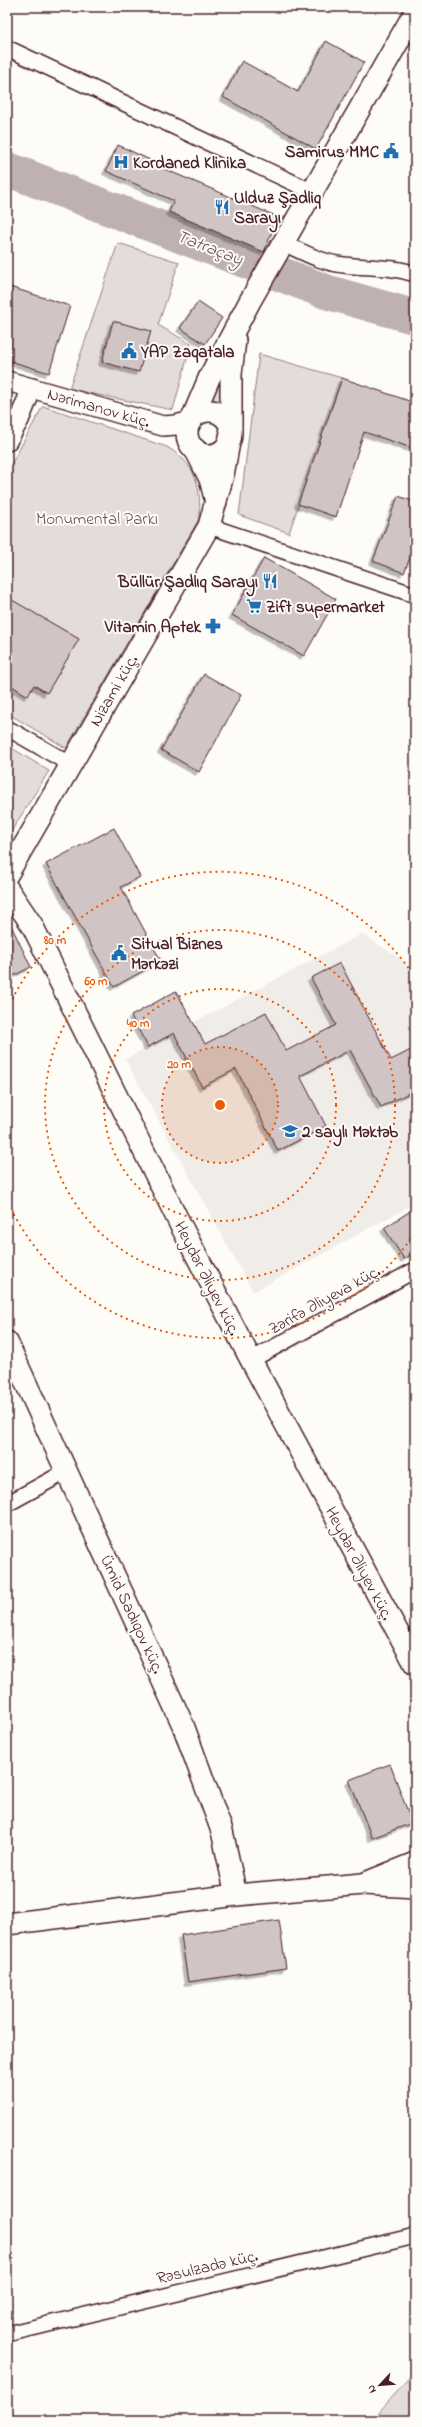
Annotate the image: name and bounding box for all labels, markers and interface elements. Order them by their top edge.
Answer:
place label: Samirus MMC [285,140,380,165]
public building icon: Samirus MMC [382,142,400,160]
place label: Kordaned Klinika [133,151,246,176]
hospital icon: Kordaned Klinika [112,153,130,171]
place label: Ulduz Şadliq Sarayı [234,186,322,233]
restaurant icon: Ulduz Şadliq Sarayı [213,198,231,216]
water label: Tatraçay [172,224,247,274]
place label: YAP Zaqatala [140,340,234,365]
public building icon: YAP Zaqatala [120,342,138,360]
street label: Nərimanov küç. [44,382,153,435]
park label: Monumental Parkı [36,507,158,532]
place label: Büllür Şadlıq Sarayı [117,570,258,597]
restaurant icon: Büllür Şadlıq Sarayı [261,572,279,590]
place label: Zift supermarket [266,595,385,620]
supermarket icon: Zift supermarket [245,597,263,615]
place label: Vitamin Aptek [104,615,202,640]
pharmacy icon: Vitamin Aptek [204,617,222,635]
street label: Nizami küç. [84,650,145,731]
text: 80 m [43,932,67,950]
place label: Situal Biznes Mərkəzi [131,932,223,977]
public building icon: Situal Biznes Mərkəzi [110,944,128,962]
text: 60 m [84,973,108,991]
text: 40 m [126,1015,150,1033]
text: 20 m [166,1056,191,1074]
centre of rings [213,1098,227,1112]
place label: 2 saylı Məktəb [301,1120,398,1147]
school or university icon: 2 saylı Məktəb [281,1122,299,1140]
street label: Heydər Əliyev küç. [166,1217,247,1341]
street label: Zərifə Əliyeva küç. [264,1259,386,1342]
street label: Heydər Əliyev küç. [317,1502,399,1626]
street label: Ümid Sadıqov küç. [93,1551,170,1679]
street label: Rəsulzadə küç. [154,2244,261,2291]
north arrow [360,2365,400,2405]
text: N [363,2382,381,2396]

